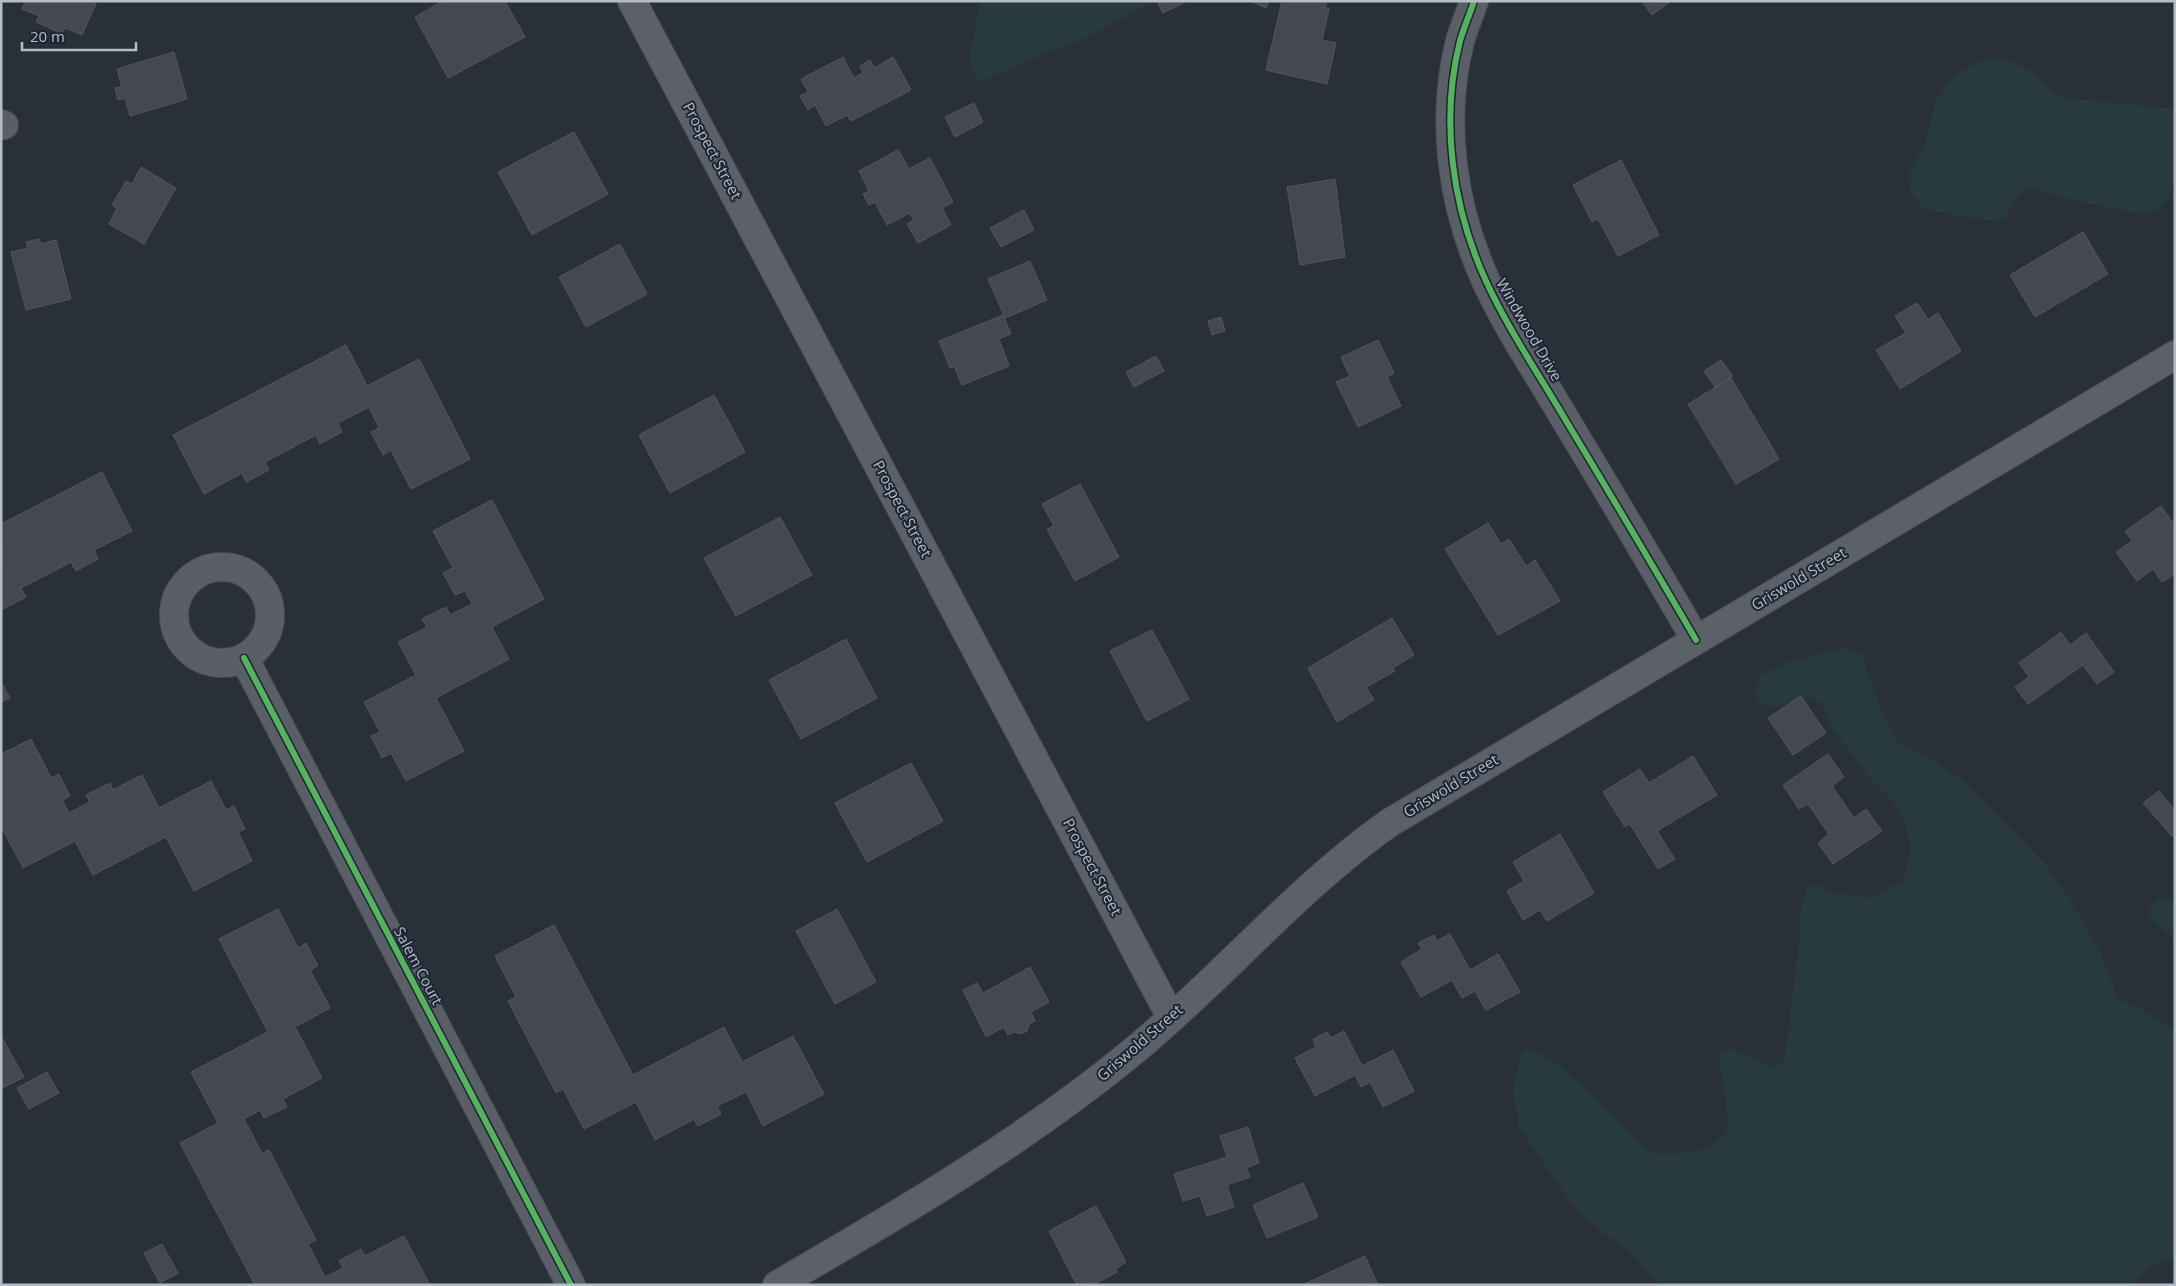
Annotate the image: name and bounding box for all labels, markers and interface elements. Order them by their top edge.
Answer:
scale bar [22,20,136,52]
text: 20 m [30,26,65,46]
street label: Prospect Street [679,98,747,203]
street label: Windwood Drive [1492,274,1567,385]
street label: Prospect Street [869,456,937,561]
street label: Griswold Street [1747,542,1850,614]
street label: Griswold Street [1399,749,1502,821]
street label: Prospect Street [1059,814,1127,919]
street label: Salem Court [390,923,448,1008]
street label: Griswold Street [1092,999,1186,1085]

